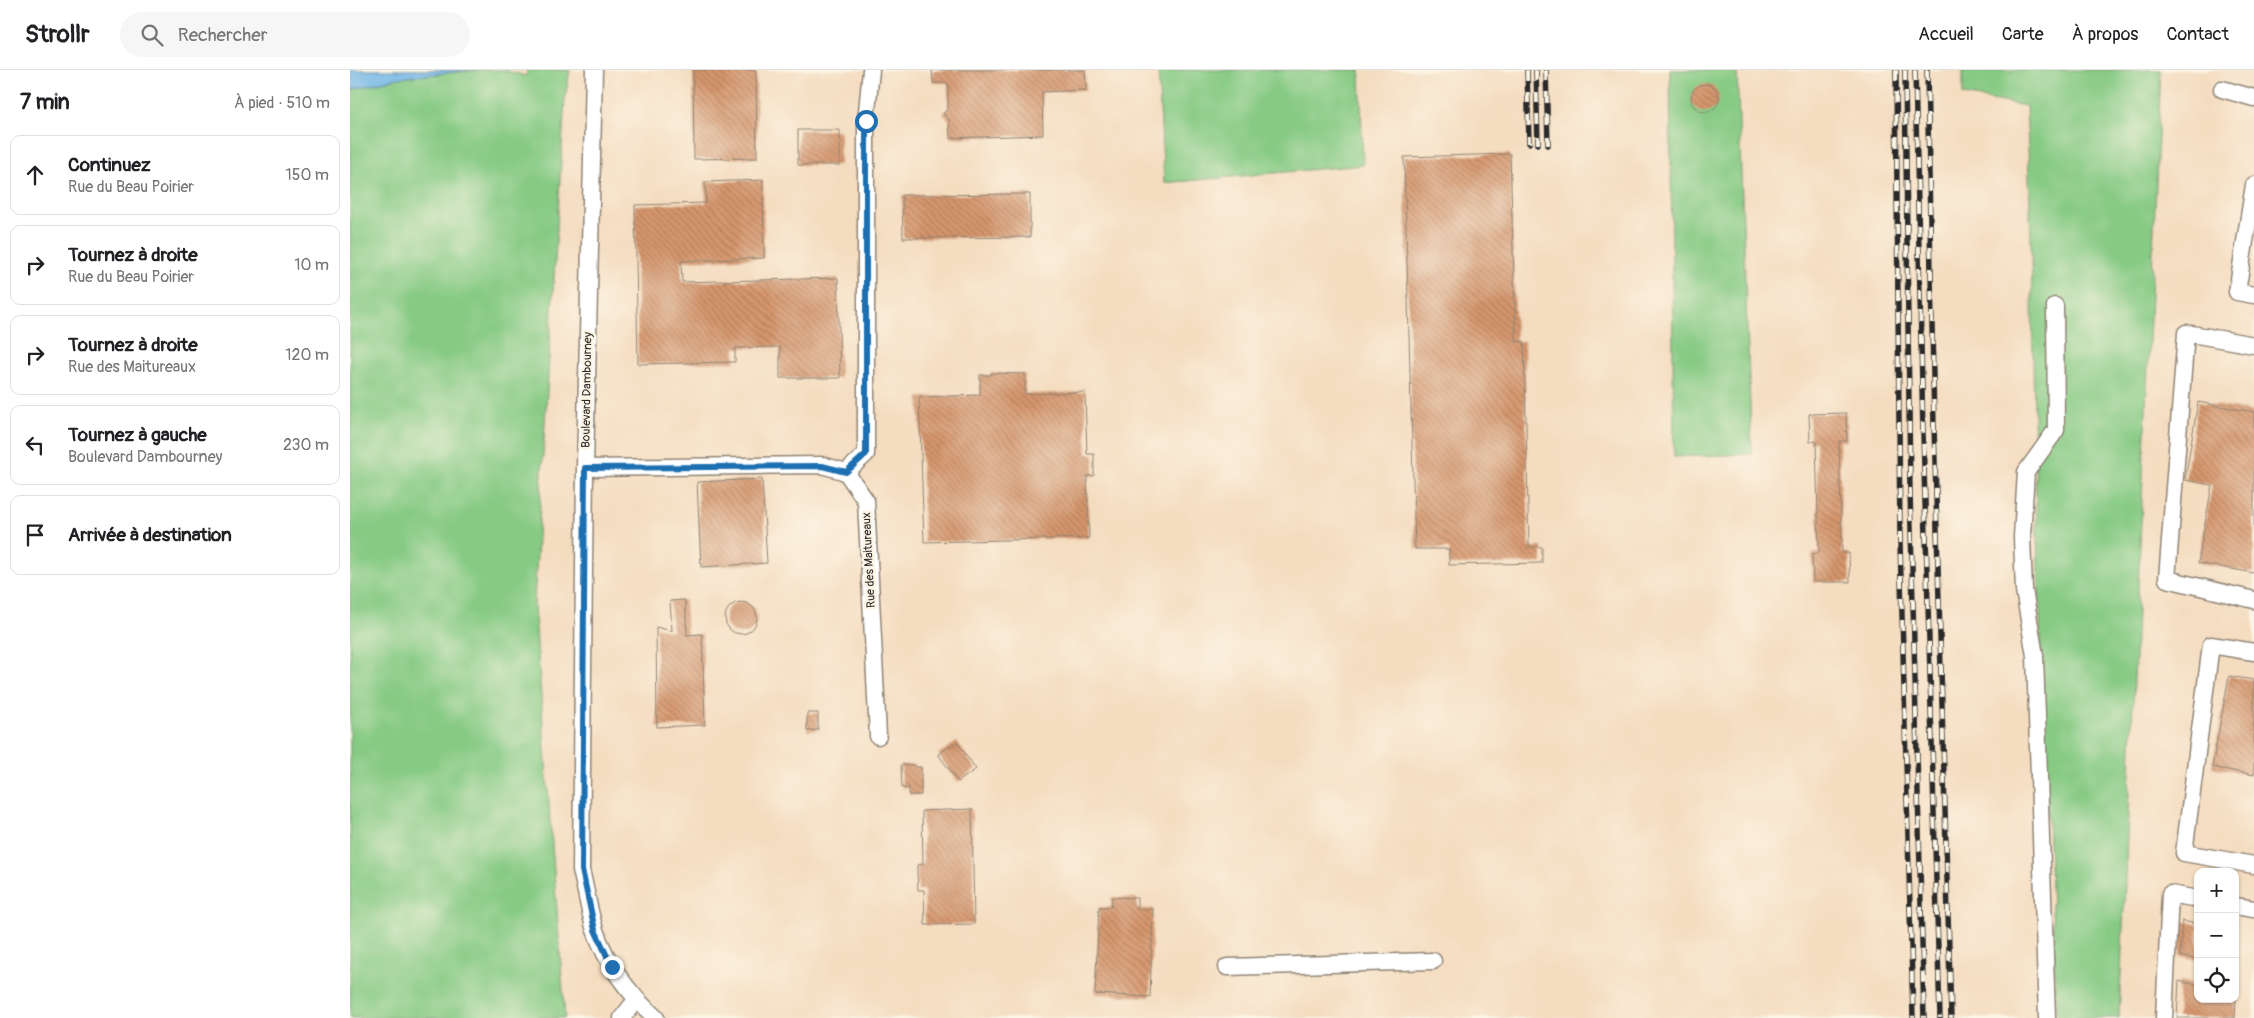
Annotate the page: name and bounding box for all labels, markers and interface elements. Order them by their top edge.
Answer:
search box [120,12,470,57]
text: Strollr [25,20,90,49]
icon: search [138,21,166,49]
text: Rechercher [178,23,267,47]
text: Accueil [1918,23,1974,46]
text: Carte [2002,23,2044,46]
text: À propos [2072,23,2138,46]
text: Contact [2166,23,2229,46]
text: 7 min [20,89,70,116]
text: À pied · 510 m [234,93,330,113]
route start [855,110,878,133]
text: Continuez [68,153,151,177]
icon: ahead [21,161,49,189]
text: 150 m [285,165,329,185]
text: Rue du Beau Poirier [68,177,194,197]
text: Tournez à droite [68,243,198,267]
icon: right [21,251,49,279]
text: 10 m [294,255,329,275]
text: Rue du Beau Poirier [68,267,194,287]
street label: Boulevard Dambourney [578,332,596,448]
text: Tournez à droite [68,333,198,357]
icon: right [21,341,49,369]
text: 120 m [285,345,329,365]
text: Rue des Maitureaux [68,357,196,377]
text: Tournez à gauche [68,423,207,447]
icon: left [21,431,49,459]
text: 230 m [283,435,329,455]
text: Boulevard Dambourney [68,447,222,467]
street label: Rue des Maitureaux [859,512,879,608]
icon: arrive [21,521,49,549]
text: Arrivée à destination [68,523,232,547]
map controls [2194,868,2239,1003]
button: + [2194,868,2239,913]
button: − [2194,913,2239,958]
route end [601,956,624,979]
button: locate [2194,958,2239,1003]

